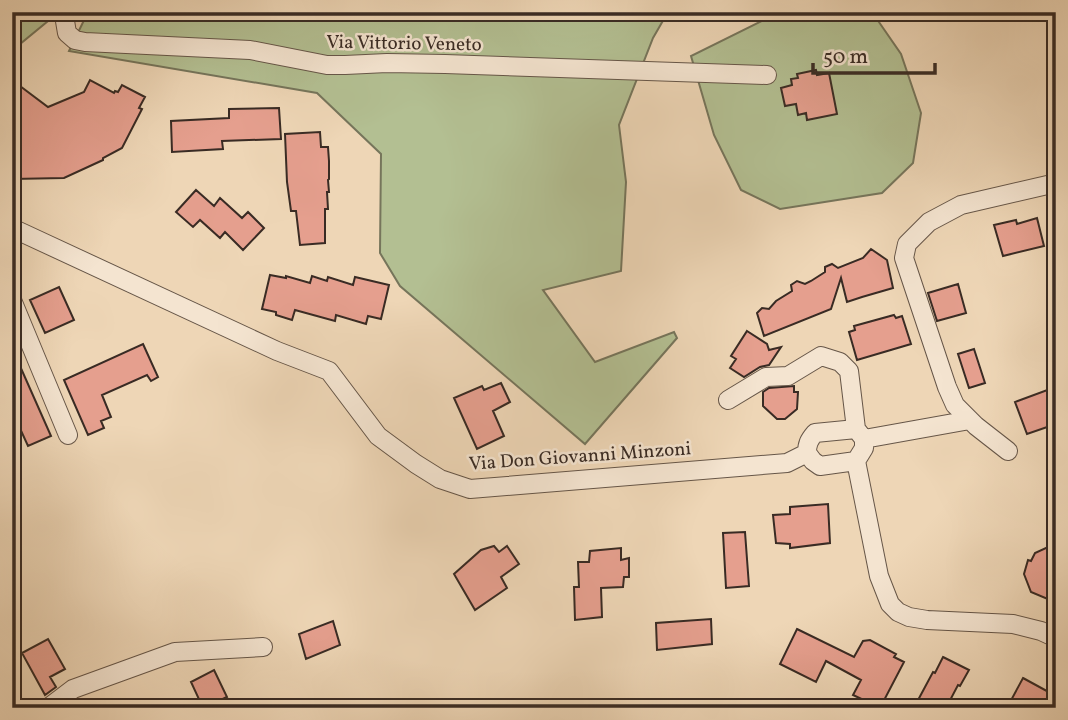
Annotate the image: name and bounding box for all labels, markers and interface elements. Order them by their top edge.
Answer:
street label: Via Vittorio Veneto [326,30,482,58]
scale bar [813,32,935,76]
text: 50 m [823,43,868,72]
street label: Via Don Giovanni Minzoni [468,436,692,478]

